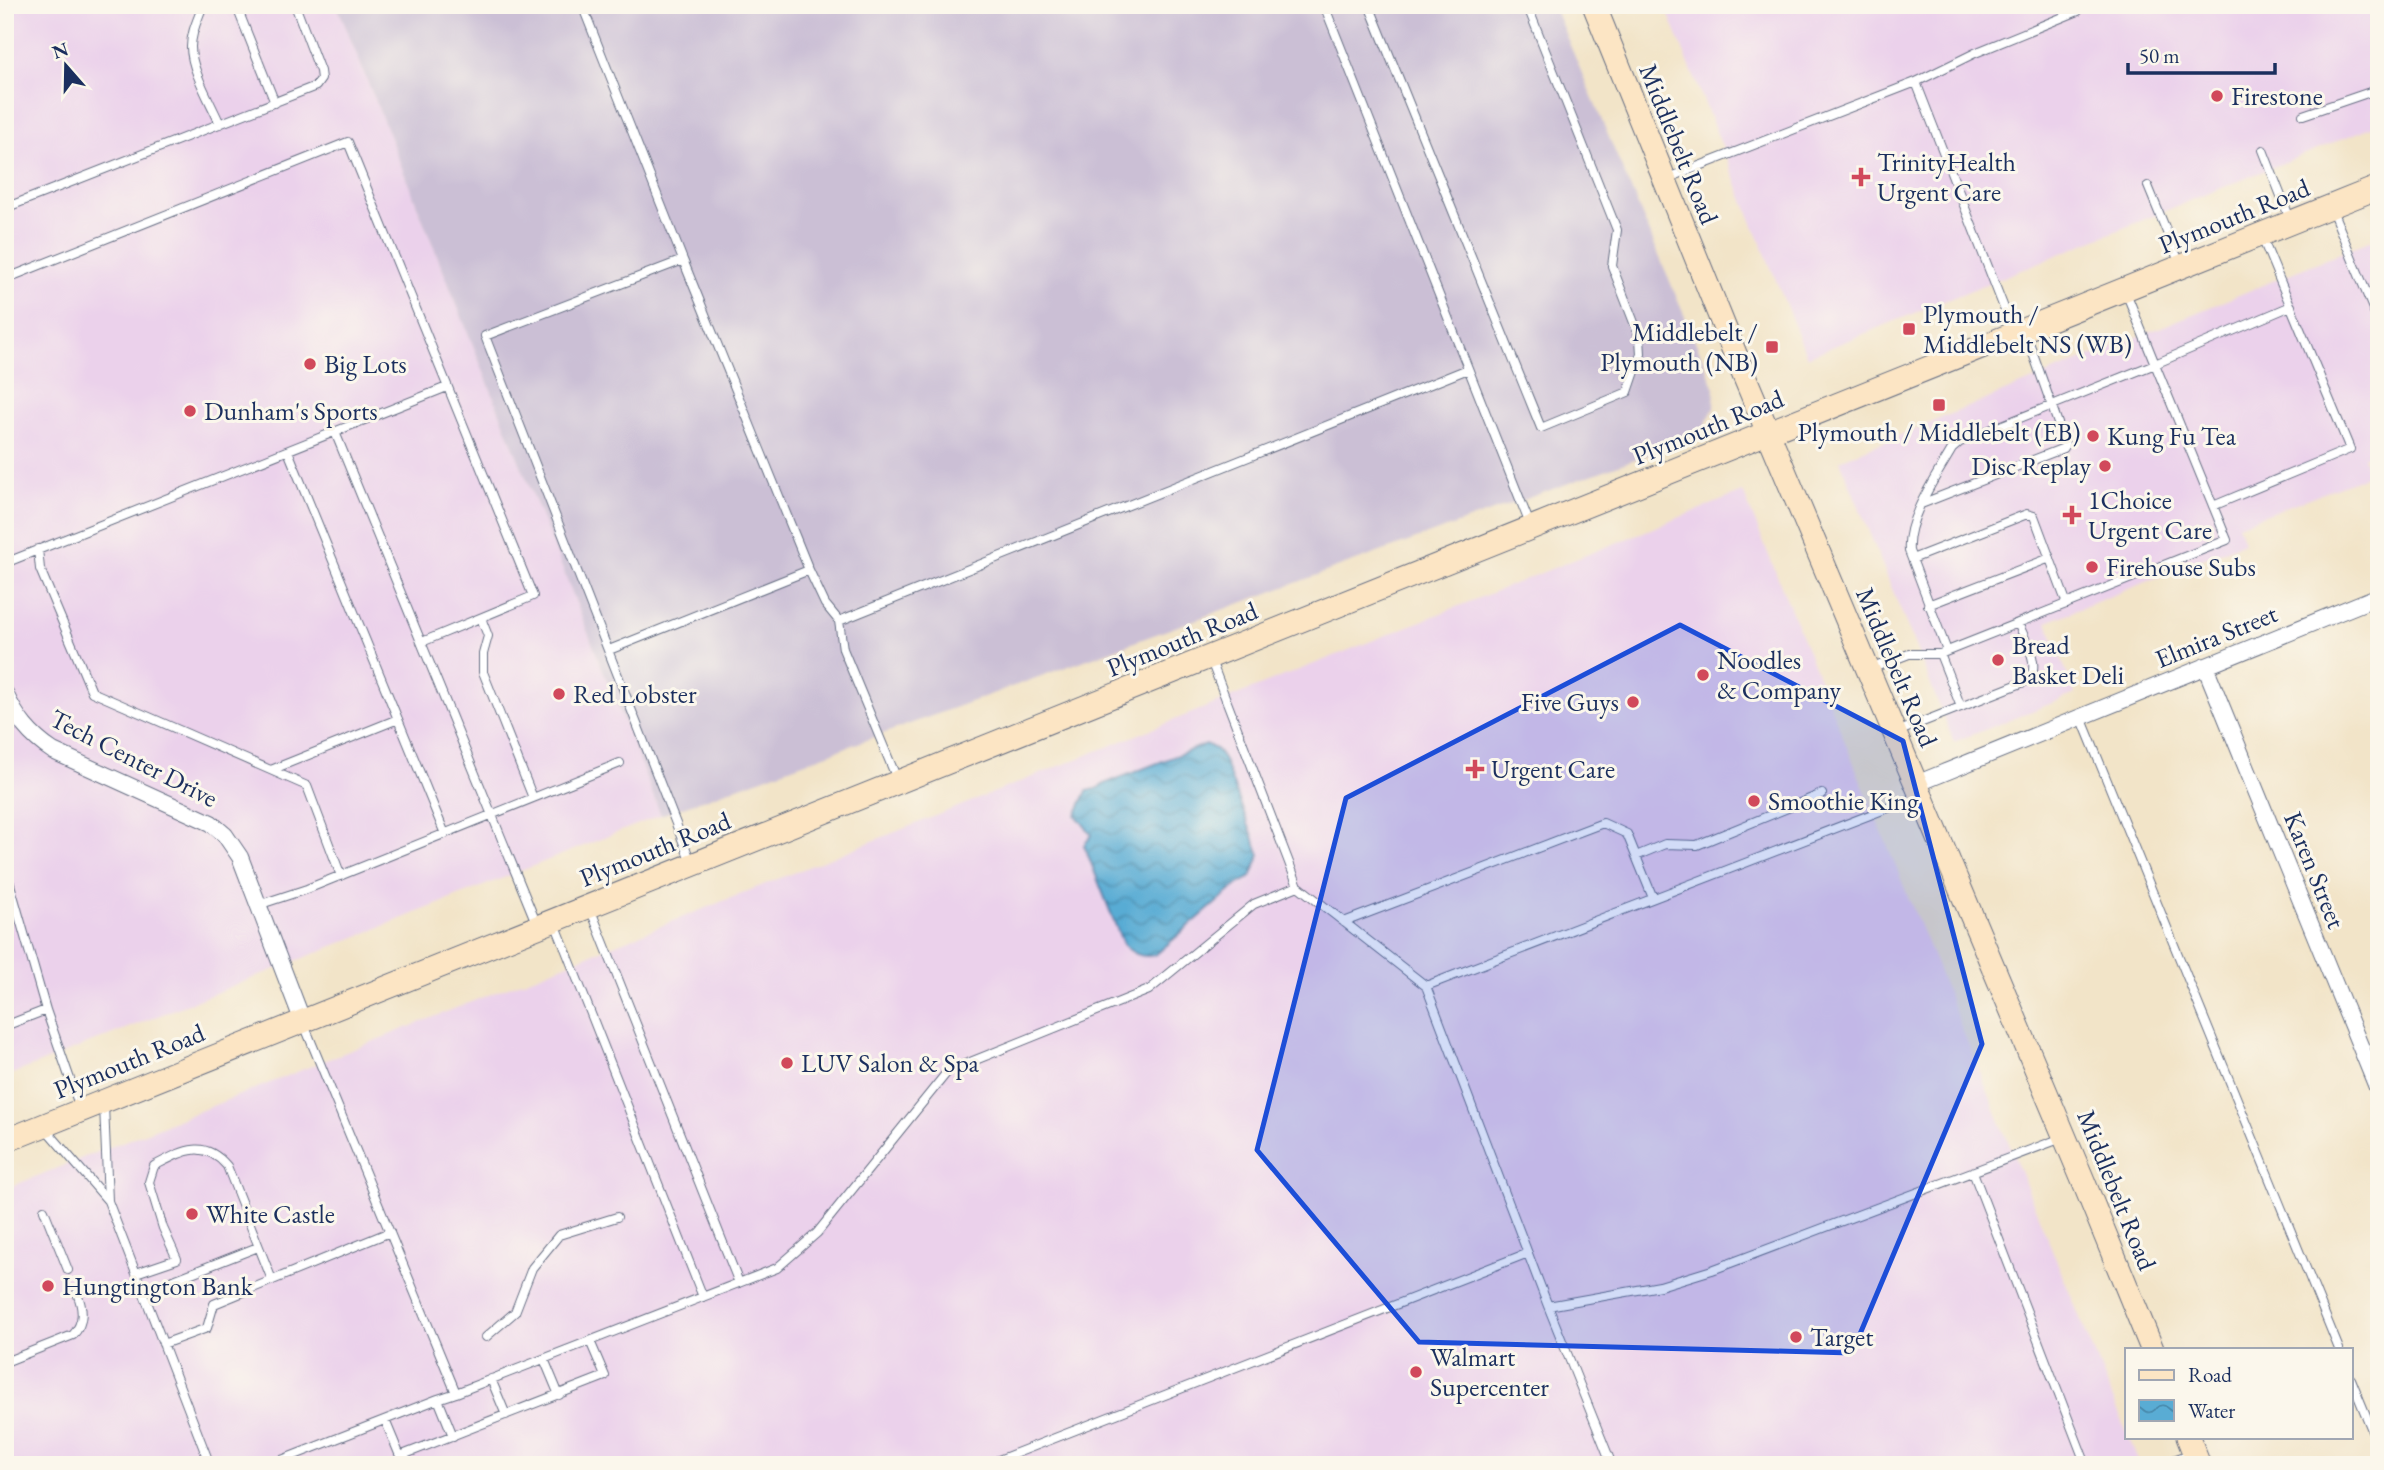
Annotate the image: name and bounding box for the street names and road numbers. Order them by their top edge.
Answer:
street label: Middlebelt Road [1631,59,1727,230]
street label: Plymouth Road [2153,170,2315,262]
street label: Plymouth Road [1627,381,1789,473]
street label: Middlebelt Road [1848,582,1946,753]
street label: Plymouth Road [1101,593,1263,685]
street label: Elmira Street [2150,596,2282,676]
street label: Tech Center Drive [44,701,224,815]
street label: Plymouth Road [574,803,736,895]
street label: Karen Street [2276,807,2354,933]
street label: Plymouth Road [48,1015,210,1107]
street label: Middlebelt Road [2069,1105,2165,1276]

